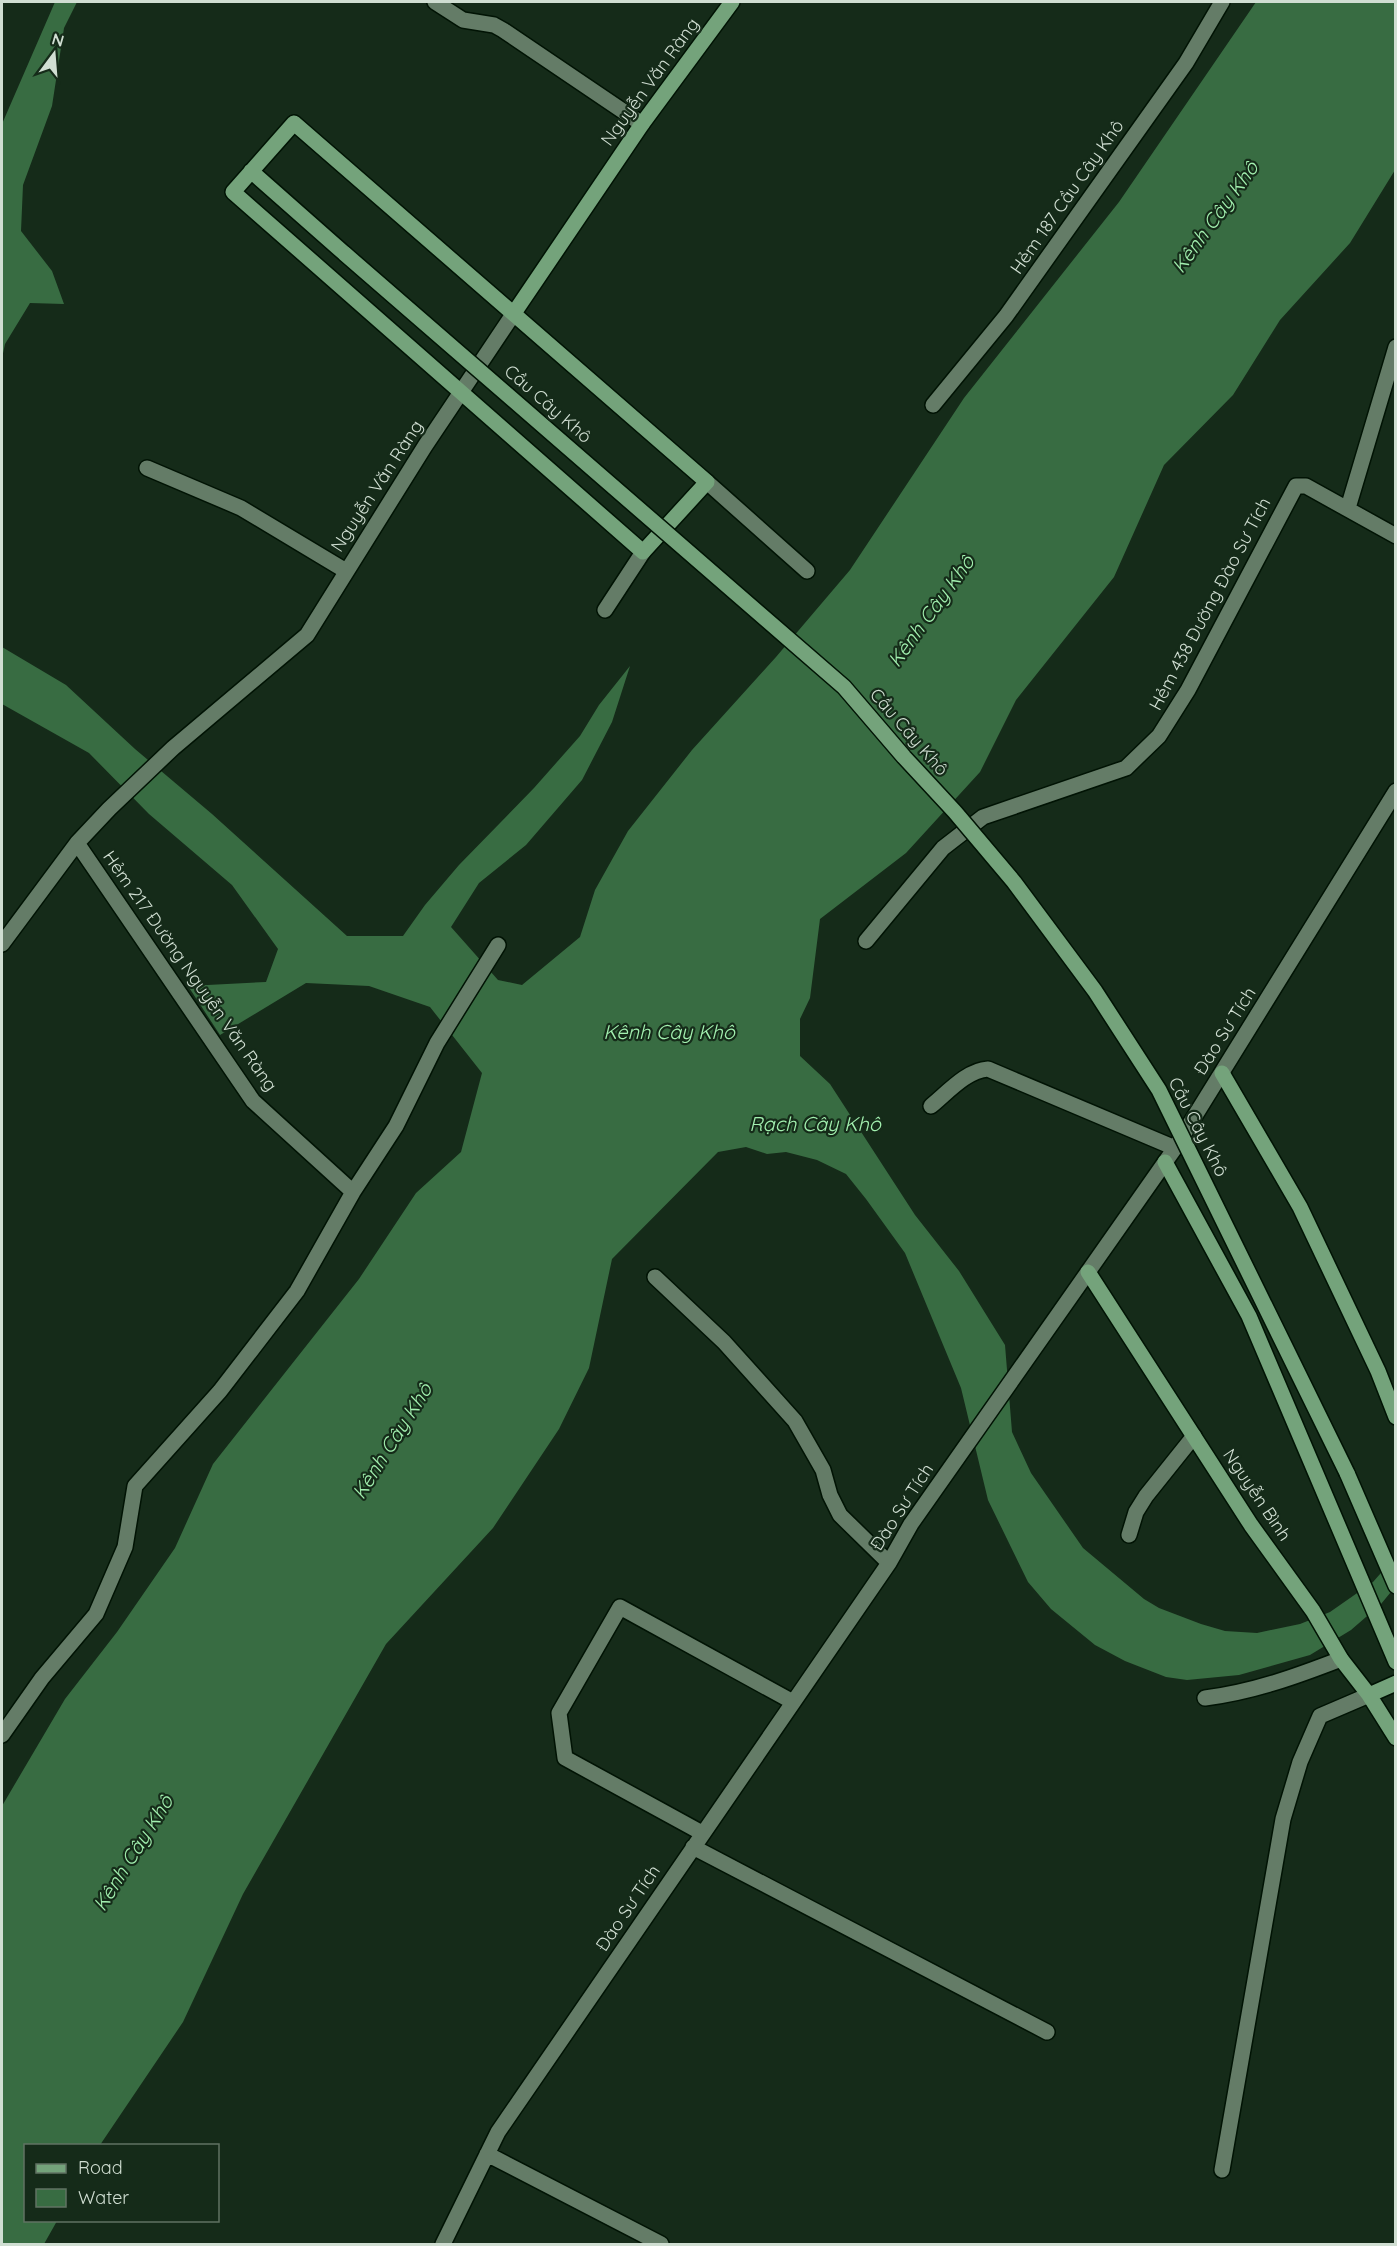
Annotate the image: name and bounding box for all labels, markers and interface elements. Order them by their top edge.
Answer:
street label: Nguyễn Văn Ràng [595,13,704,150]
north arrow [24,24,84,84]
text: N [50,28,67,51]
street label: Hẻm 187 Cầu Cây Khô [1005,115,1129,278]
water label: Kênh Cây Khô [1166,155,1264,277]
street label: Cầu Cây Khô [500,359,597,448]
street label: Nguyễn Văn Ràng [325,415,428,556]
street label: Hẻm 438 Đường Đào Sư Tích [1144,493,1276,714]
water label: Kênh Cây Khô [882,549,980,671]
street label: Cầu Cây Khô [865,683,954,780]
street label: Hẻm 217 Đường Nguyễn Văn Ràng [98,846,283,1095]
street label: Đào Sư Tích [1189,983,1261,1079]
water label: Kênh Cây Khô [603,1019,736,1044]
street label: Cầu Cây Khô [1164,1073,1233,1180]
water label: Rạch Cây Khô [749,1111,882,1136]
water label: Kênh Cây Khô [346,1377,438,1503]
street label: Nguyễn Bình [1218,1444,1297,1545]
street label: Đào Sư Tích [865,1459,938,1555]
water label: Kênh Cây Khô [87,1789,179,1915]
street label: Đào Sư Tích [590,1860,665,1955]
legend [24,2144,219,2222]
text: Road [78,2156,123,2179]
text: Water [78,2186,129,2209]

